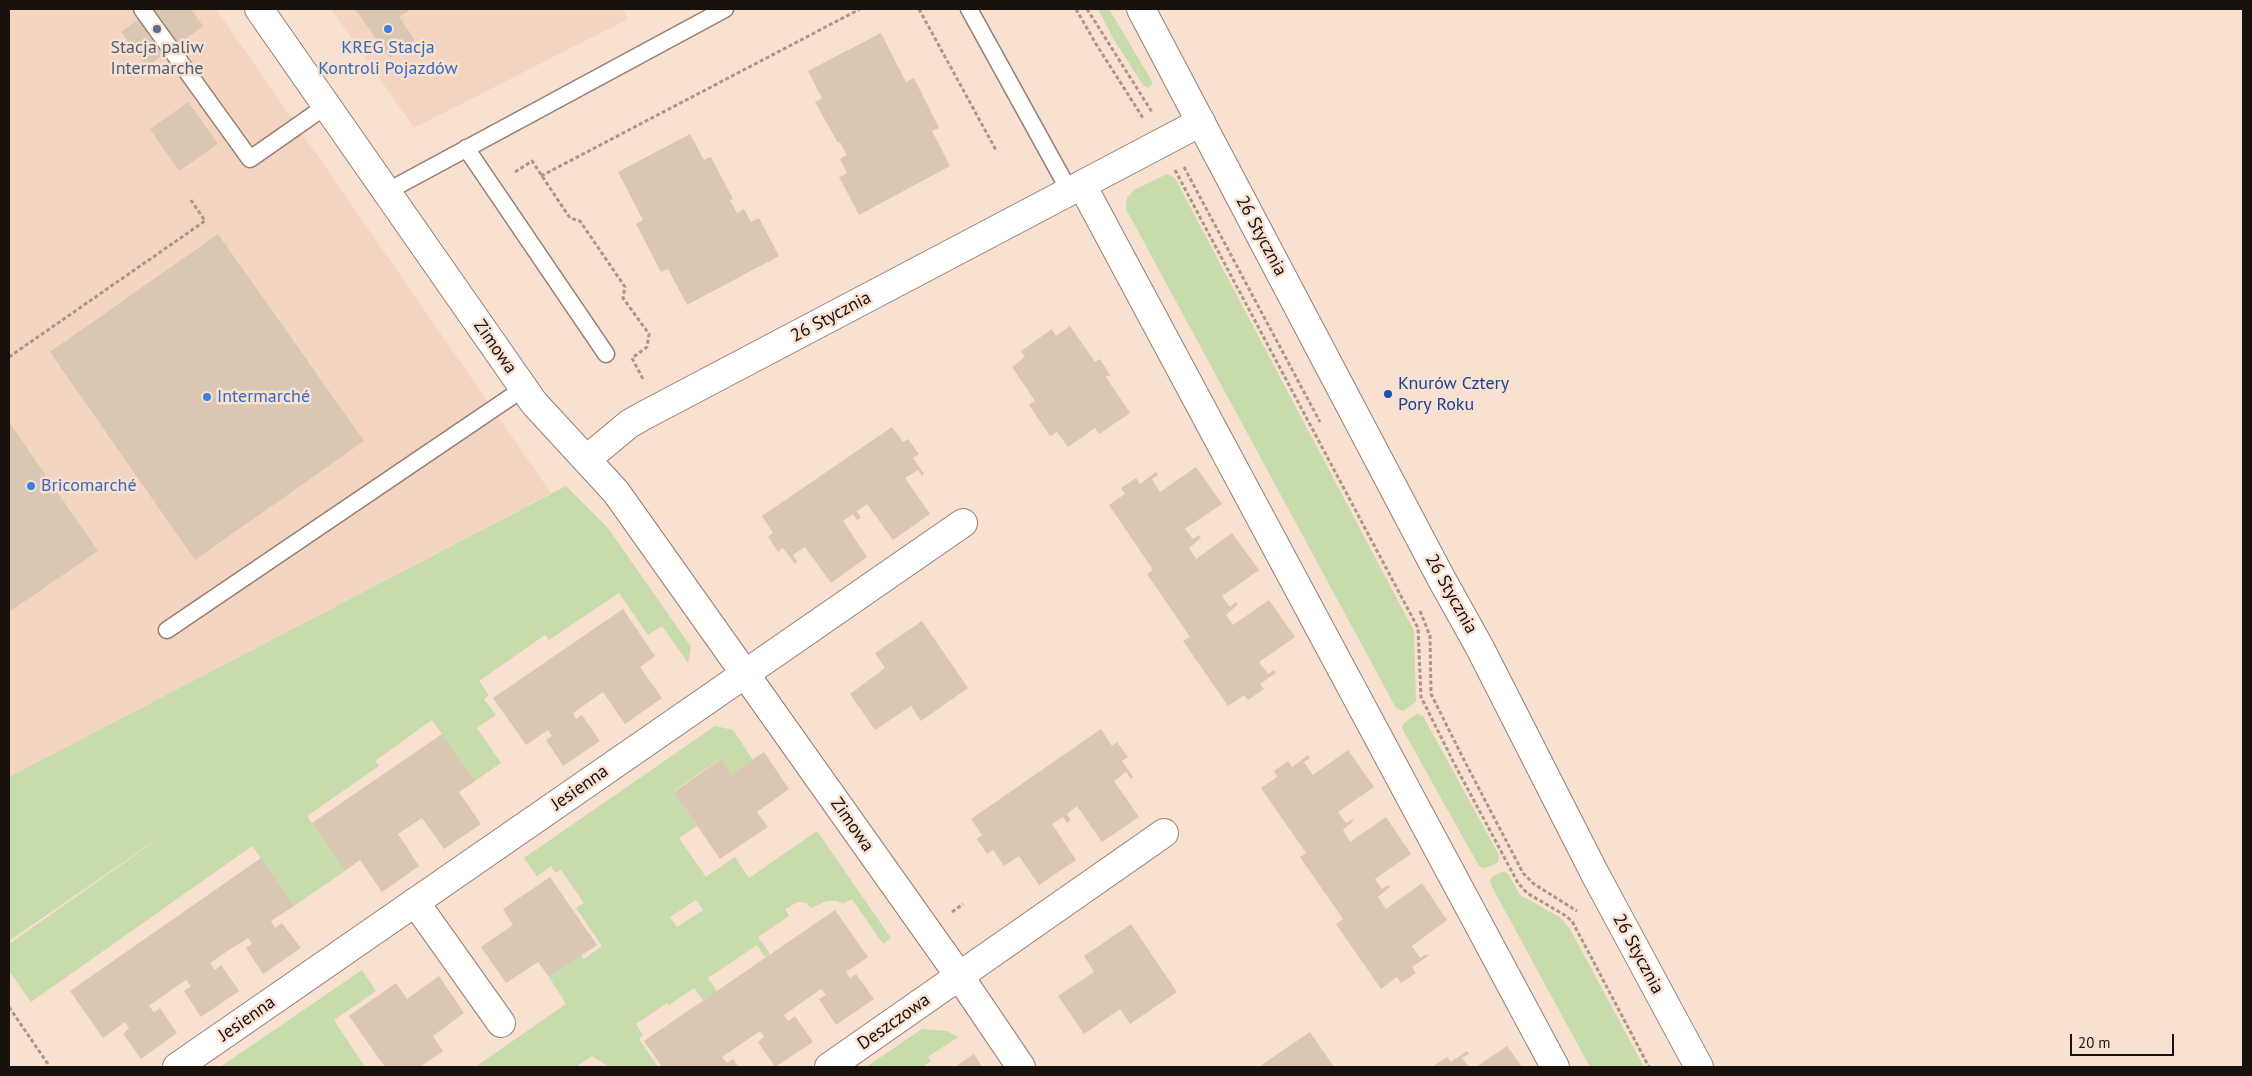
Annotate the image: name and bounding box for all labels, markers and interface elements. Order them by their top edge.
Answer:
marker: Stacja paliw Intermarche [151,23,163,35]
marker: KREG Stacja Kontroli Pojazdów [382,23,394,35]
place label: Stacja paliw Intermarche [110,37,204,80]
place label: KREG Stacja Kontroli Pojazdów [318,37,458,80]
street label: 26 Stycznia [1231,192,1291,280]
street label: 26 Stycznia [787,287,875,347]
street label: Zimowa [469,316,521,378]
place label: Knurów Cztery Pory Roku [1398,373,1509,416]
place label: Intermarché [217,386,310,408]
marker: Knurów Cztery Pory Roku [1382,388,1394,400]
marker: Intermarché [201,391,213,403]
place label: Bricomarché [41,475,137,497]
marker: Bricomarché [25,480,37,492]
street label: 26 Stycznia [1420,550,1482,638]
street label: Jesienna [547,761,613,815]
street label: Zimowa [826,794,878,856]
street label: 26 Stycznia [1608,910,1668,998]
street label: Deszczowa [854,989,934,1055]
street label: Jesienna [214,992,280,1046]
scale bar [2072,1024,2176,1056]
text: 20 m [2078,1033,2111,1052]

